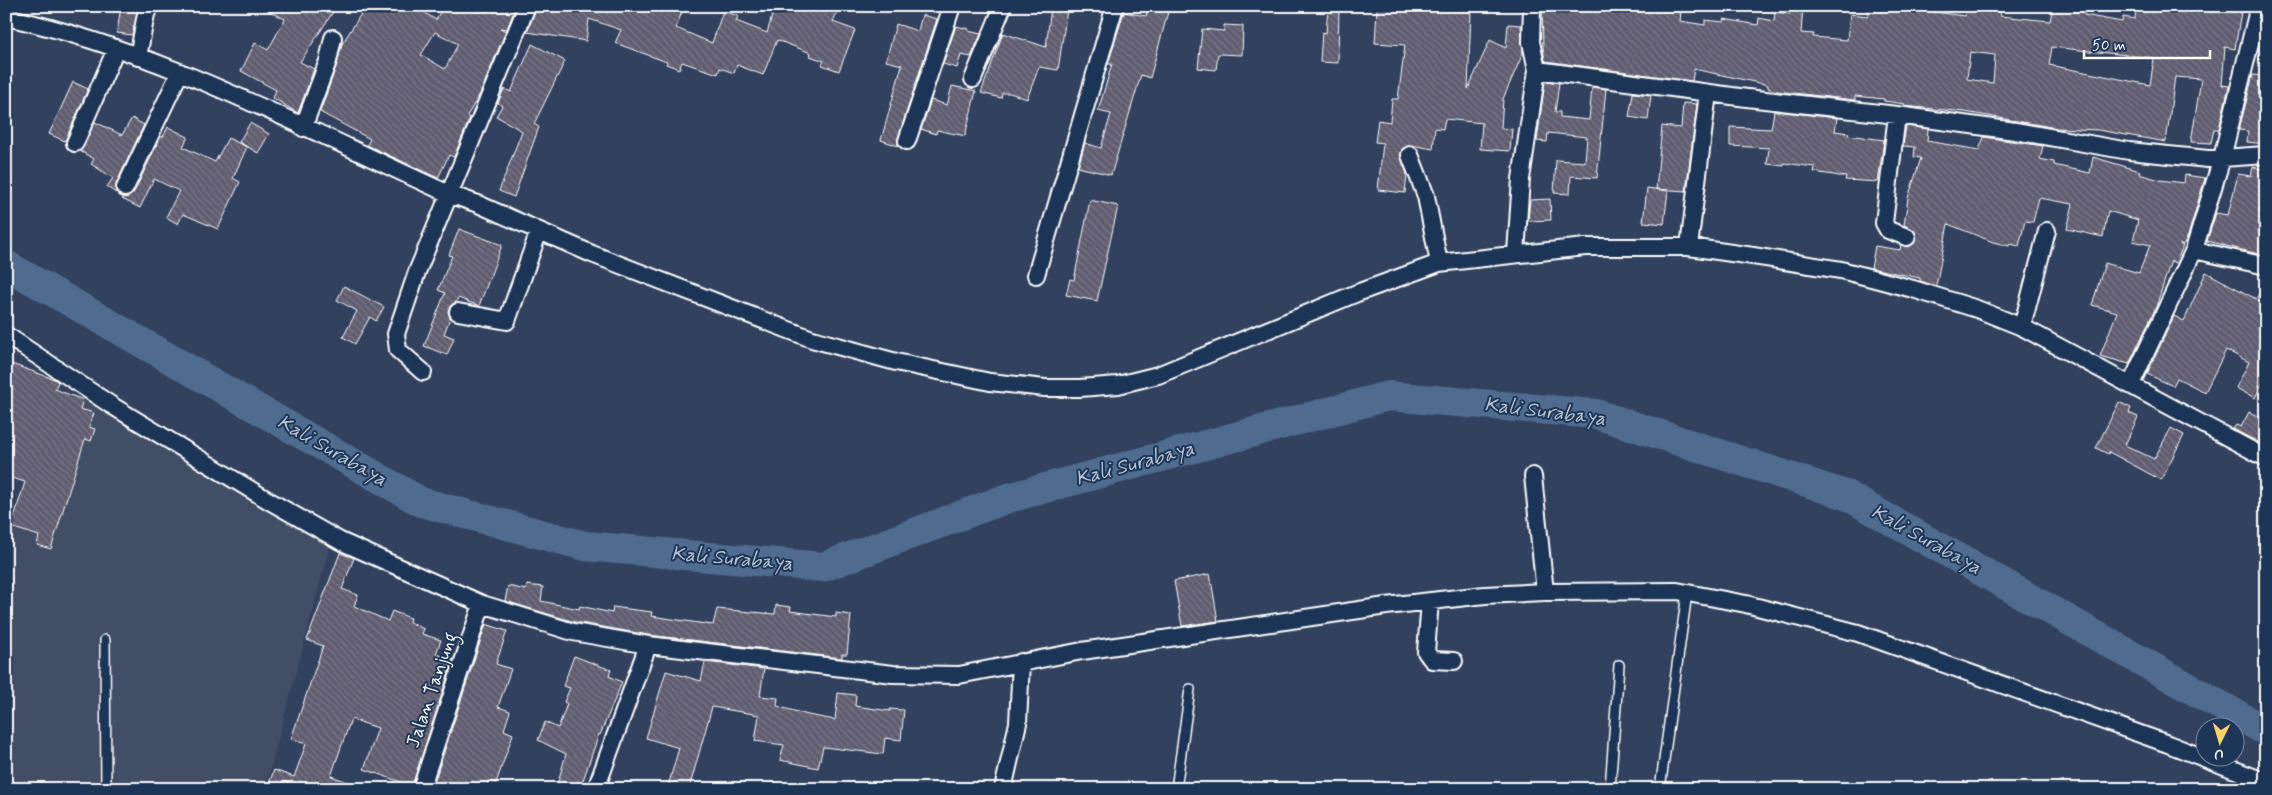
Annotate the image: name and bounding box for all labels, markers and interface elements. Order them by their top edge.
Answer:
scale bar [2084,28,2211,60]
text: 50 m [2092,36,2126,56]
water label: Kali Surabaya [1483,391,1607,433]
water label: Kali Surabaya [272,409,392,493]
water label: Kali Surabaya [1073,435,1197,493]
water label: Kali Surabaya [1866,499,1986,581]
water label: Kali Surabaya [670,540,794,578]
street label: Jalan Tanjung [401,629,466,752]
north arrow [2194,718,2244,768]
text: U [2214,745,2224,763]

